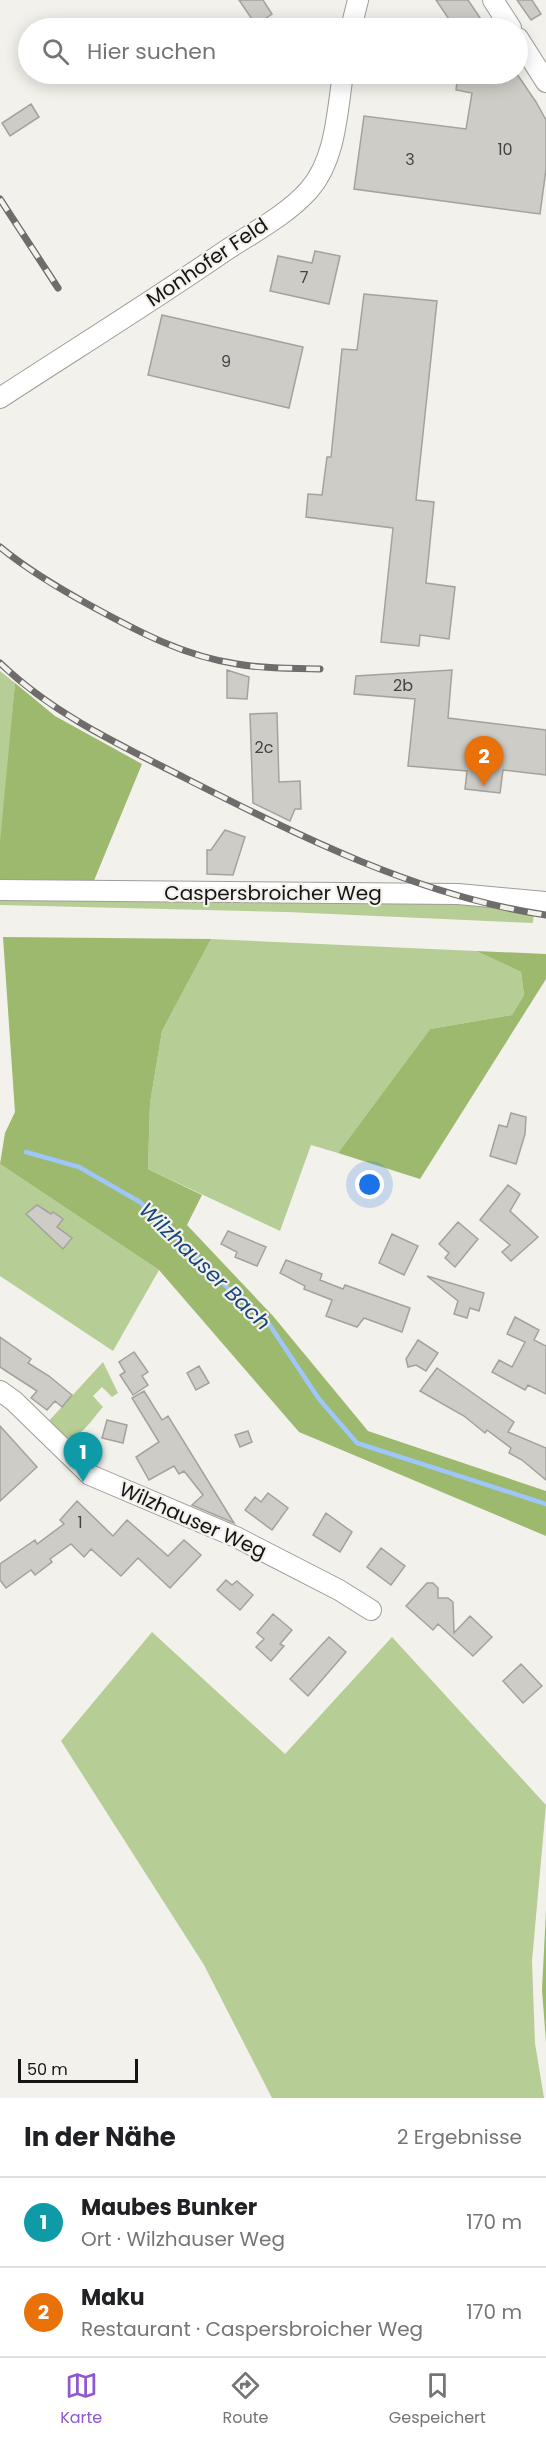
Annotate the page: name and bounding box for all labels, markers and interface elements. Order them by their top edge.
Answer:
search box [18,18,528,84]
icon: search [39,35,72,68]
text: Hier suchen [87,36,216,67]
house number: 10 [497,138,513,161]
house number: 3 [405,148,415,171]
street label: Monhofer Feld [141,211,273,313]
house number: 7 [300,266,309,289]
house number: 9 [221,350,231,373]
house number: 2b [393,674,413,697]
house number: 2c [255,736,274,759]
pin: 2 [464,736,504,786]
street label: Caspersbroicher Weg [164,879,382,907]
your location [355,1170,384,1199]
water label: Wilzhauser Bach [133,1196,277,1336]
pin: 1 [64,1432,103,1482]
street label: Wilzhauser Weg [115,1475,271,1565]
house number: 1 [77,1511,83,1534]
scale bar [18,2056,138,2084]
text: 50 m [27,2058,68,2081]
text: In der Nähe [24,2119,176,2155]
text: 2 Ergebnisse [397,2123,522,2151]
text: Maubes Bunker [81,2192,257,2223]
text: 1 [40,2208,47,2236]
text: 170 m [466,2208,522,2236]
text: Ort · Wilzhauser Weg [81,2225,285,2253]
text: Maku [81,2282,145,2313]
text: 2 [38,2298,49,2326]
text: 170 m [466,2298,522,2326]
text: Restaurant · Caspersbroicher Weg [81,2315,423,2343]
tab: Karte [60,2369,102,2430]
tab: Route [223,2369,269,2430]
tab: Gespeichert [389,2369,486,2430]

